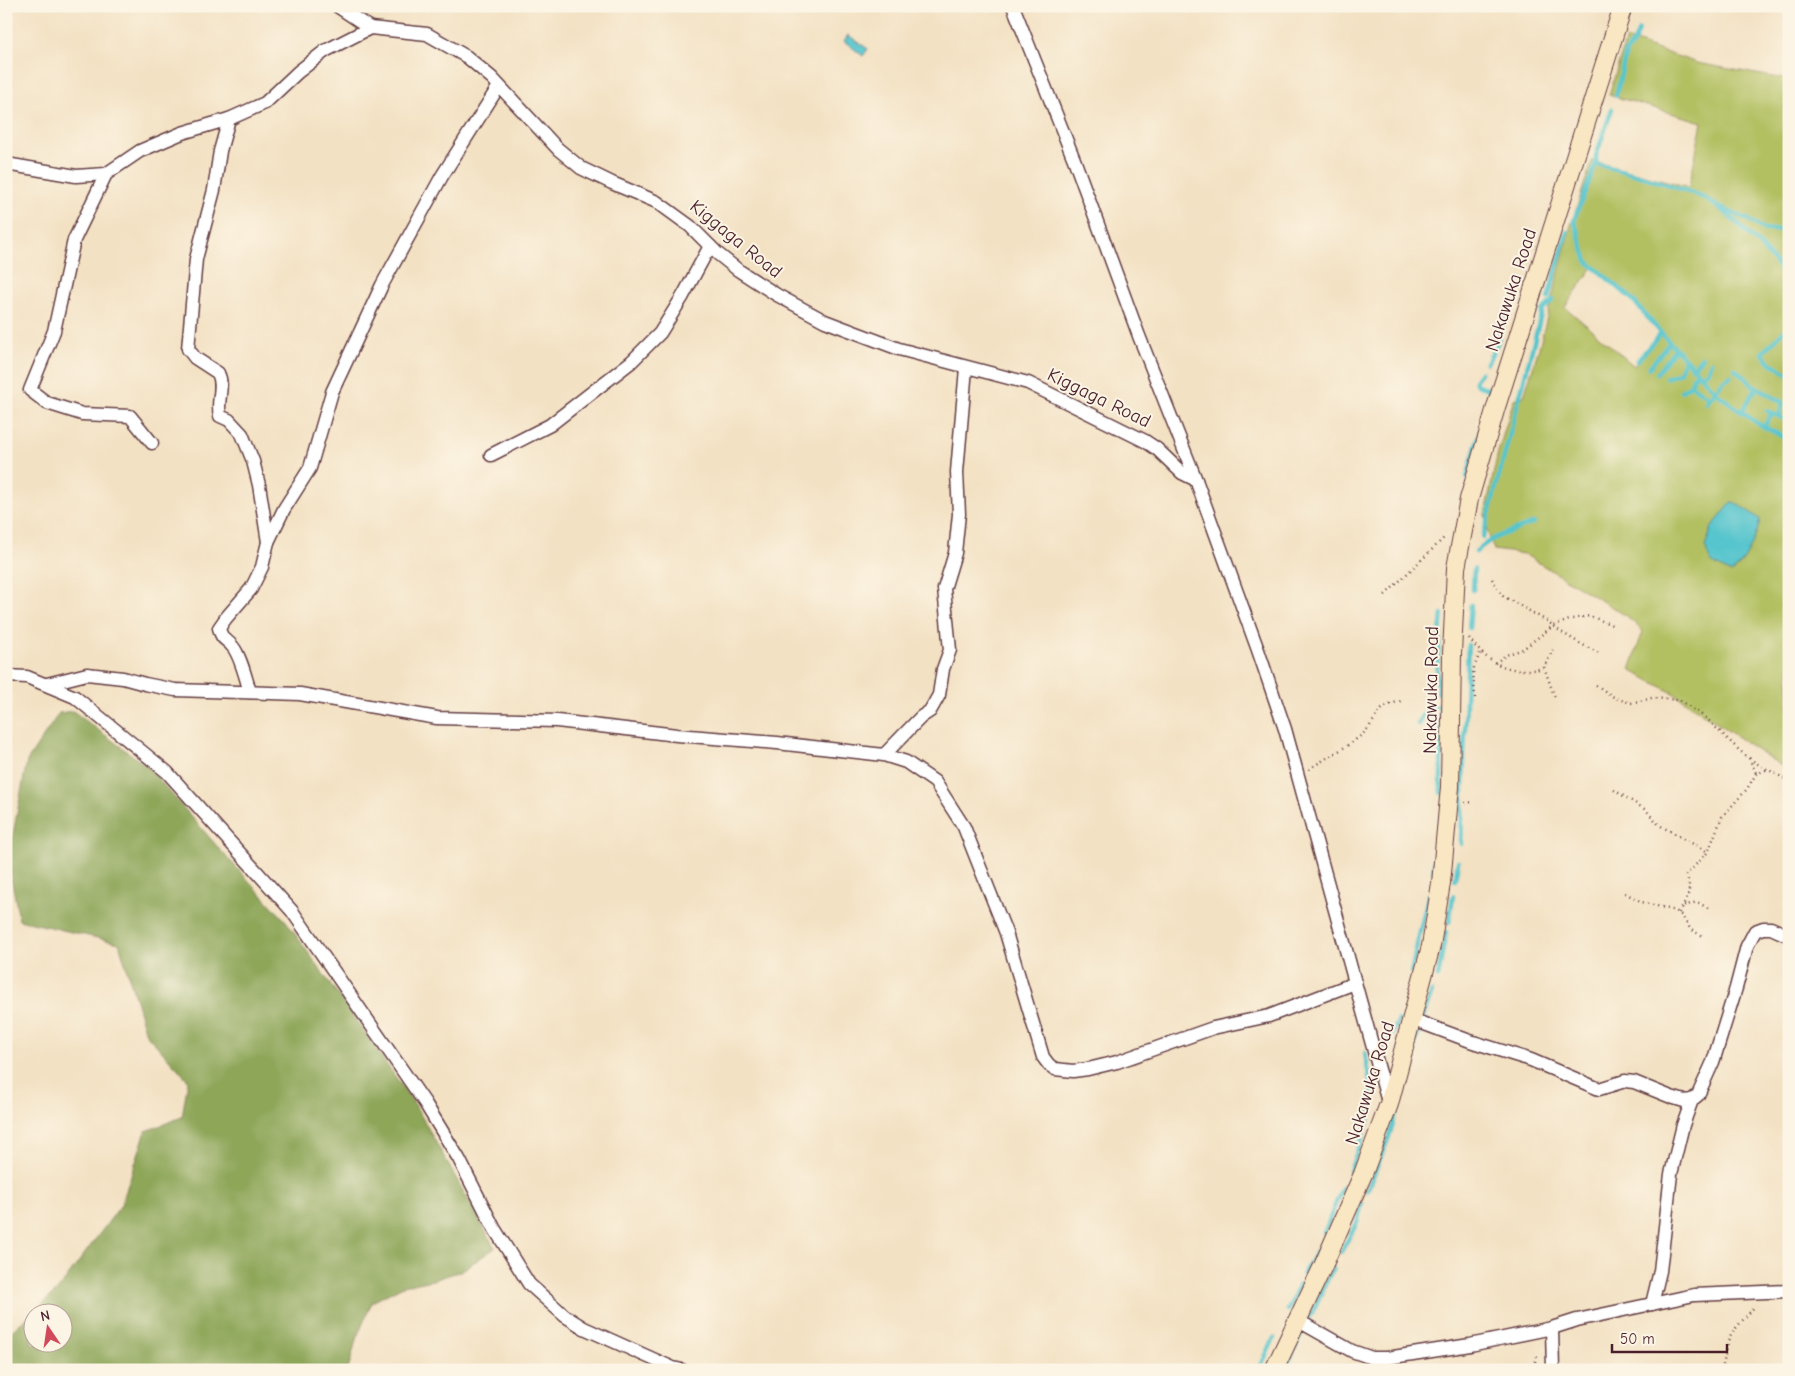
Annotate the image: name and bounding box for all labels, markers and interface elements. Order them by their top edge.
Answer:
street label: Kiggaga Road [686,195,786,283]
street label: Nakawuka Road [1481,226,1541,354]
street label: Kiggaga Road [1044,364,1154,432]
street label: Nakawuka Road [1419,626,1443,754]
street label: Nakawuka Road [1341,1019,1399,1147]
north arrow [22,1304,72,1354]
text: N [39,1307,52,1325]
scale bar [1612,1321,1728,1353]
text: 50 m [1620,1330,1655,1348]

